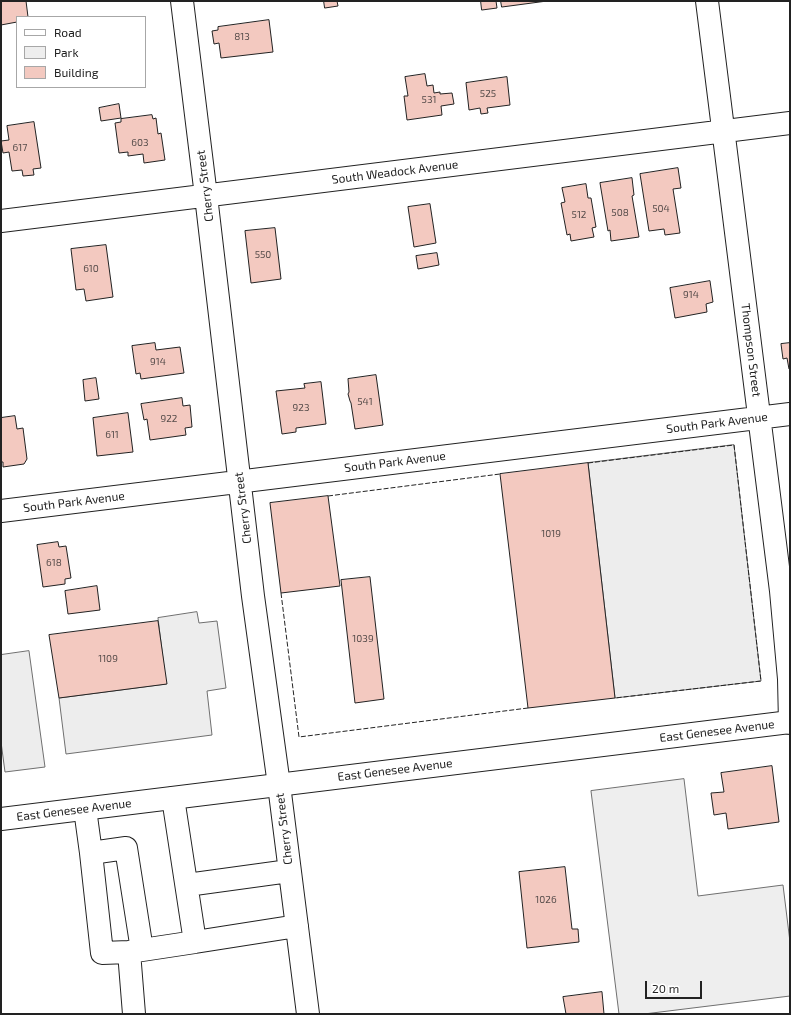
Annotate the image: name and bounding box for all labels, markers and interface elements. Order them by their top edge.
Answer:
legend [16,16,146,88]
text: Road [54,25,82,39]
house number: 813 [234,31,250,43]
text: Park [54,45,79,59]
text: Building [54,65,98,79]
house number: 525 [480,88,496,100]
house number: 531 [422,94,436,106]
house number: 603 [131,137,149,149]
house number: 617 [13,142,27,154]
street label: Cherry Street [193,149,217,223]
street label: South Weadock Avenue [331,157,459,187]
house number: 504 [652,203,670,215]
house number: 508 [611,207,629,219]
house number: 512 [572,209,586,221]
house number: 550 [255,249,271,261]
house number: 610 [83,263,99,275]
house number: 914 [683,289,699,301]
street label: Thompson Street [738,302,764,398]
house number: 914 [150,356,166,368]
house number: 541 [357,396,373,408]
house number: 923 [293,402,309,414]
street label: South Park Avenue [665,410,769,436]
house number: 922 [161,413,177,425]
house number: 611 [105,429,119,441]
street label: South Park Avenue [343,449,447,475]
street label: Cherry Street [231,471,255,545]
street label: South Park Avenue [22,489,126,515]
house number: 1019 [541,528,561,540]
house number: 618 [46,557,62,569]
house number: 1039 [352,633,374,645]
house number: 1109 [98,653,118,665]
street label: East Genesee Avenue [659,717,775,745]
street label: East Genesee Avenue [337,756,453,784]
street label: Cherry Street [272,792,296,866]
street label: East Genesee Avenue [16,796,132,824]
house number: 1026 [535,894,557,906]
scale bar [647,973,704,999]
text: 20 m [652,981,679,995]

